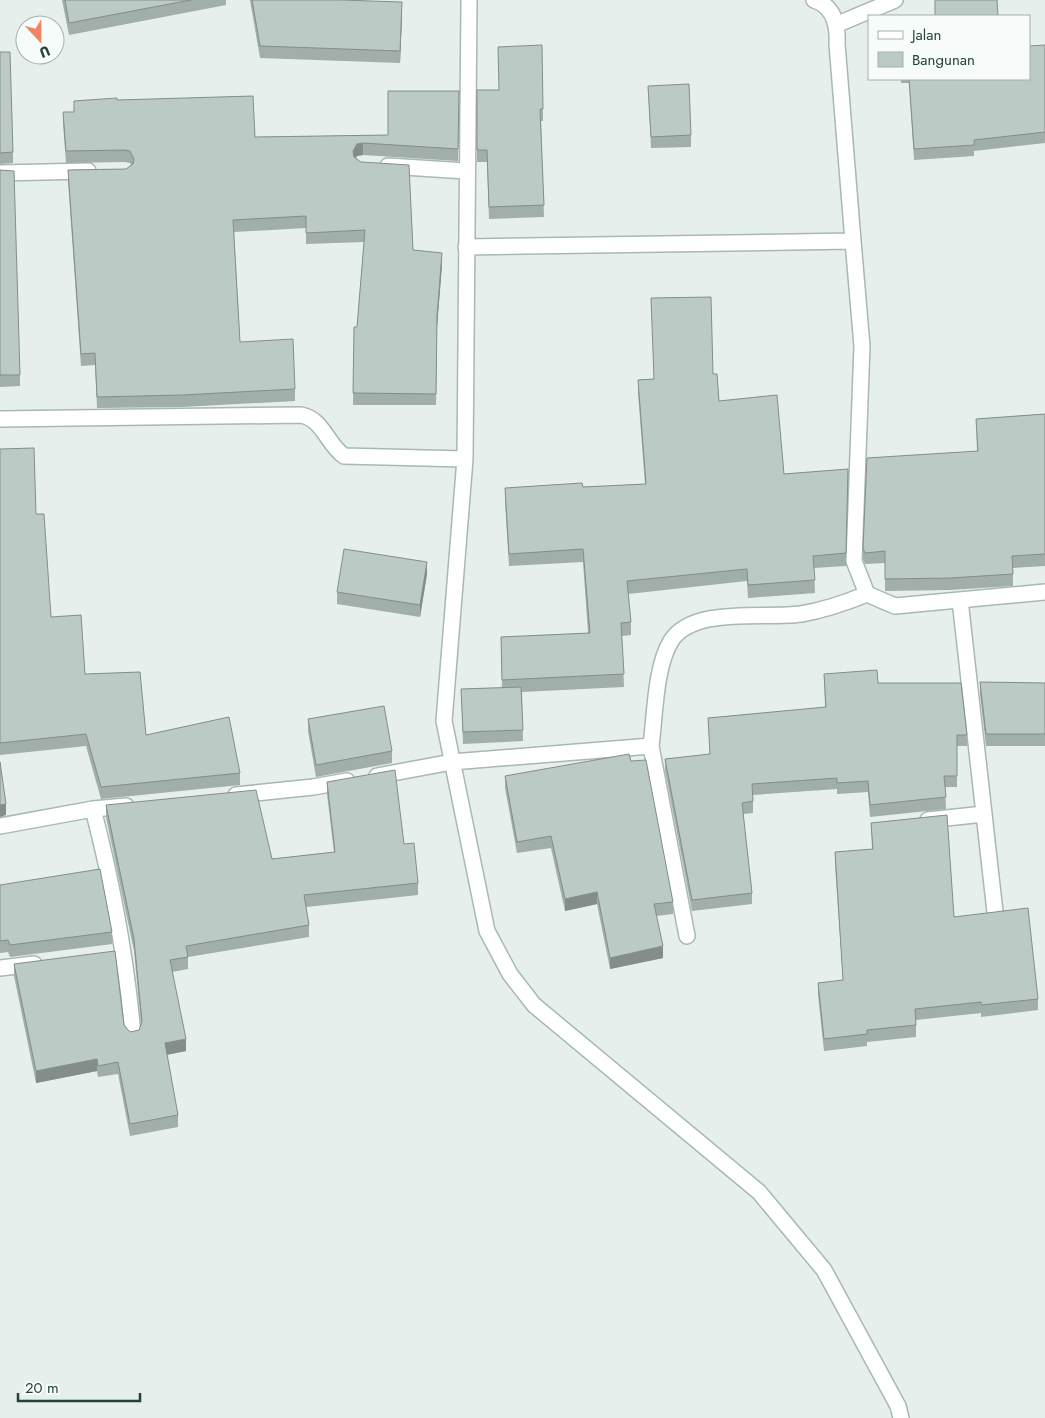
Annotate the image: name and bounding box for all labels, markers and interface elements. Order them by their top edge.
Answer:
north arrow [15,15,65,65]
legend [868,15,1030,80]
text: Jalan [910,24,941,46]
text: U [37,41,53,63]
text: Bangunan [912,49,975,71]
scale bar [18,1370,140,1402]
text: 20 m [25,1377,59,1399]

